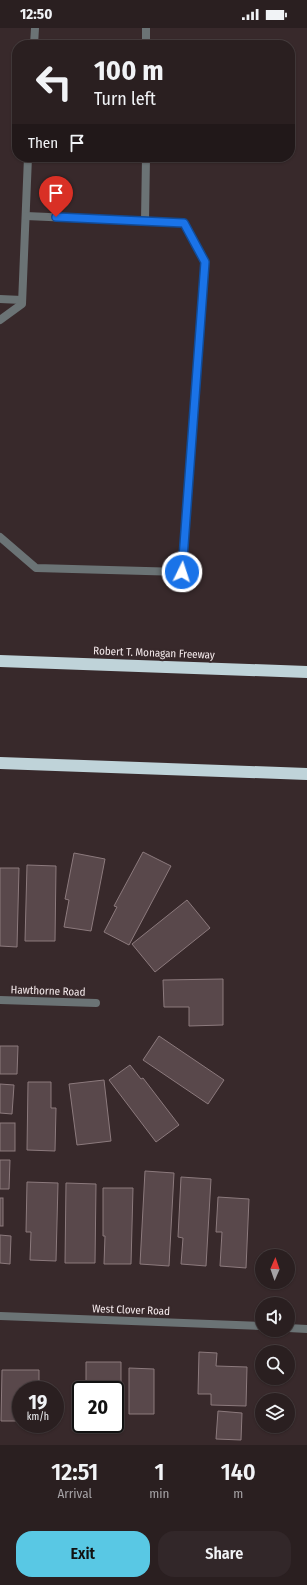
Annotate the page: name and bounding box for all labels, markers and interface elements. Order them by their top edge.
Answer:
text: 12:50 [20,5,52,23]
text: 100 m [94,54,164,87]
icon: left [28,56,80,108]
text: Turn left [94,88,156,110]
icon: arrive [66,132,88,154]
text: Then [28,134,58,152]
pin [39,176,73,217]
icon: arrive [45,182,67,204]
position arrow [161,551,203,593]
street label: Robert T. Monagan Freeway [93,644,215,662]
street label: Hawthorne Road [10,983,86,999]
north arrow [255,1249,295,1289]
map controls [255,1249,295,1433]
button: sound [255,1297,295,1337]
street label: West Clover Road [92,1302,170,1318]
button: search [255,1345,295,1385]
speed limit sign: 20 [72,1381,124,1433]
text: 19 [29,1390,47,1414]
button: layers [255,1393,295,1433]
text: km/h [27,1411,49,1423]
text: 12:51 [51,1458,98,1486]
text: 1 [154,1458,164,1486]
text: 140 [221,1458,256,1486]
text: Arrival [57,1486,92,1501]
text: min [149,1486,169,1501]
text: m [233,1486,243,1501]
button: Exit [16,1531,150,1577]
button: Share [158,1531,291,1577]

